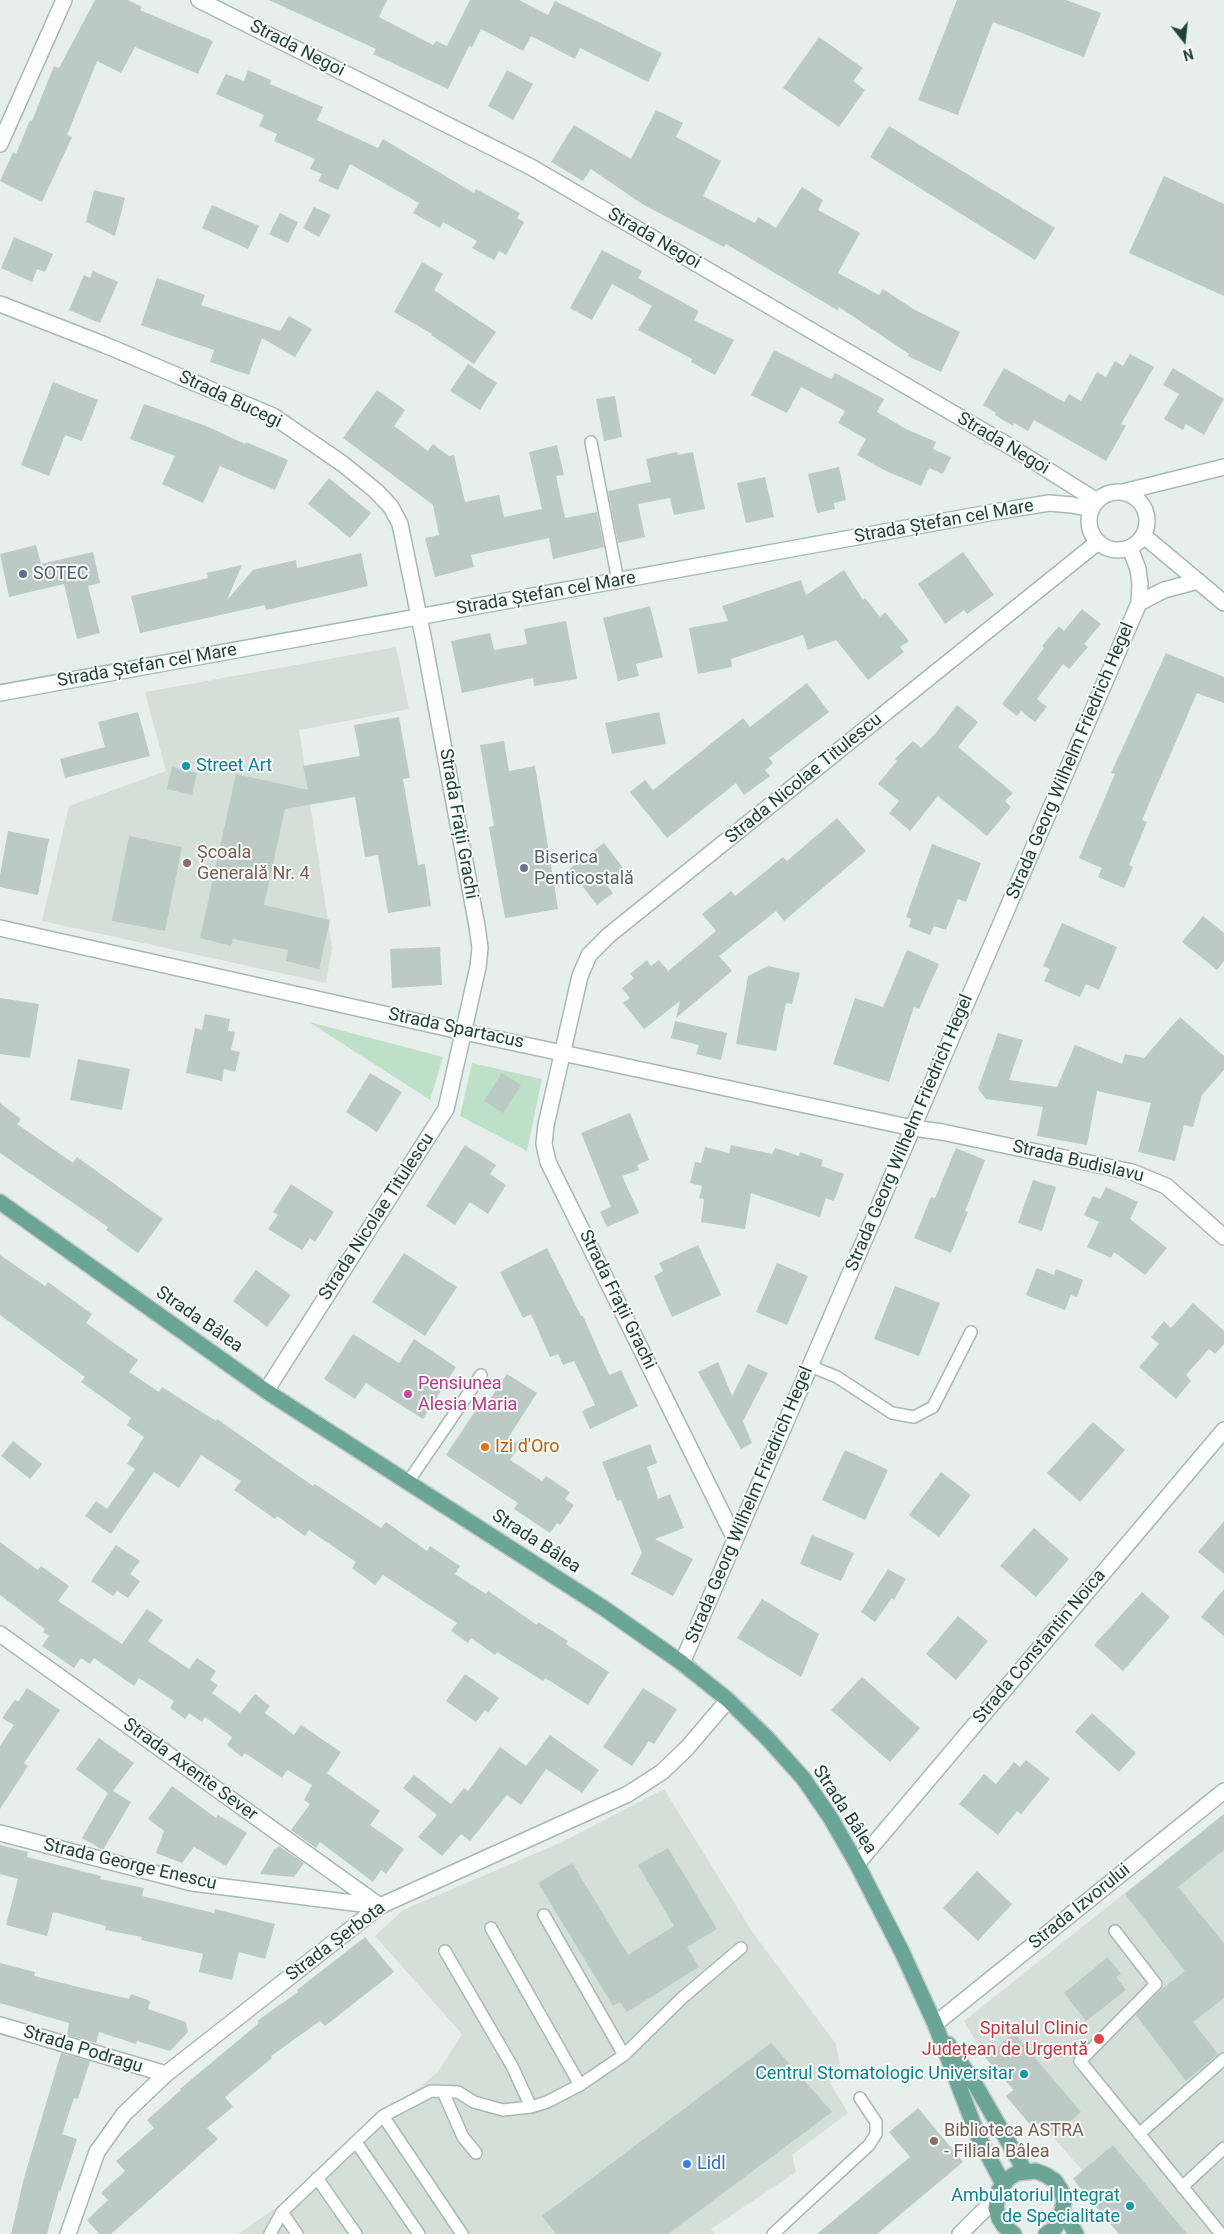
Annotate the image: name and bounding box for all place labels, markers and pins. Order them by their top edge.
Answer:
place label: SOTEC [33,563,89,585]
marker: SOTEC [17,568,29,580]
place label: Street Art [196,755,272,777]
marker: Street Art [180,760,192,772]
place label: Școala Generală Nr. 4 [197,842,310,884]
place label: Biserica Penticostală [534,847,634,890]
marker: Școala Generală Nr. 4 [181,857,193,869]
marker: Biserica Penticostală [518,862,530,874]
place label: Pensiunea Alesia Maria [418,1373,517,1416]
marker: Pensiunea Alesia Maria [402,1388,414,1400]
place label: Izi d'Oro [495,1436,560,1458]
marker: Izi d'Oro [479,1441,491,1453]
place label: Spitalul Clinic Județean de Urgentă [922,2018,1088,2060]
marker: Spitalul Clinic Județean de Urgentă [1092,2032,1106,2046]
place label: Centrul Stomatologic Universitar [755,2063,1014,2085]
marker: Centrul Stomatologic Universitar [1018,2068,1030,2080]
place label: Biblioteca ASTRA - Filiala Bâlea [944,2120,1084,2162]
marker: Biblioteca ASTRA - Filiala Bâlea [928,2135,940,2147]
place label: Lidl [697,2153,726,2175]
marker: Lidl [681,2158,693,2170]
place label: Ambulatoriul Integrat de Specialitate [951,2185,1120,2228]
marker: Ambulatoriul Integrat de Specialitate [1124,2200,1136,2212]

